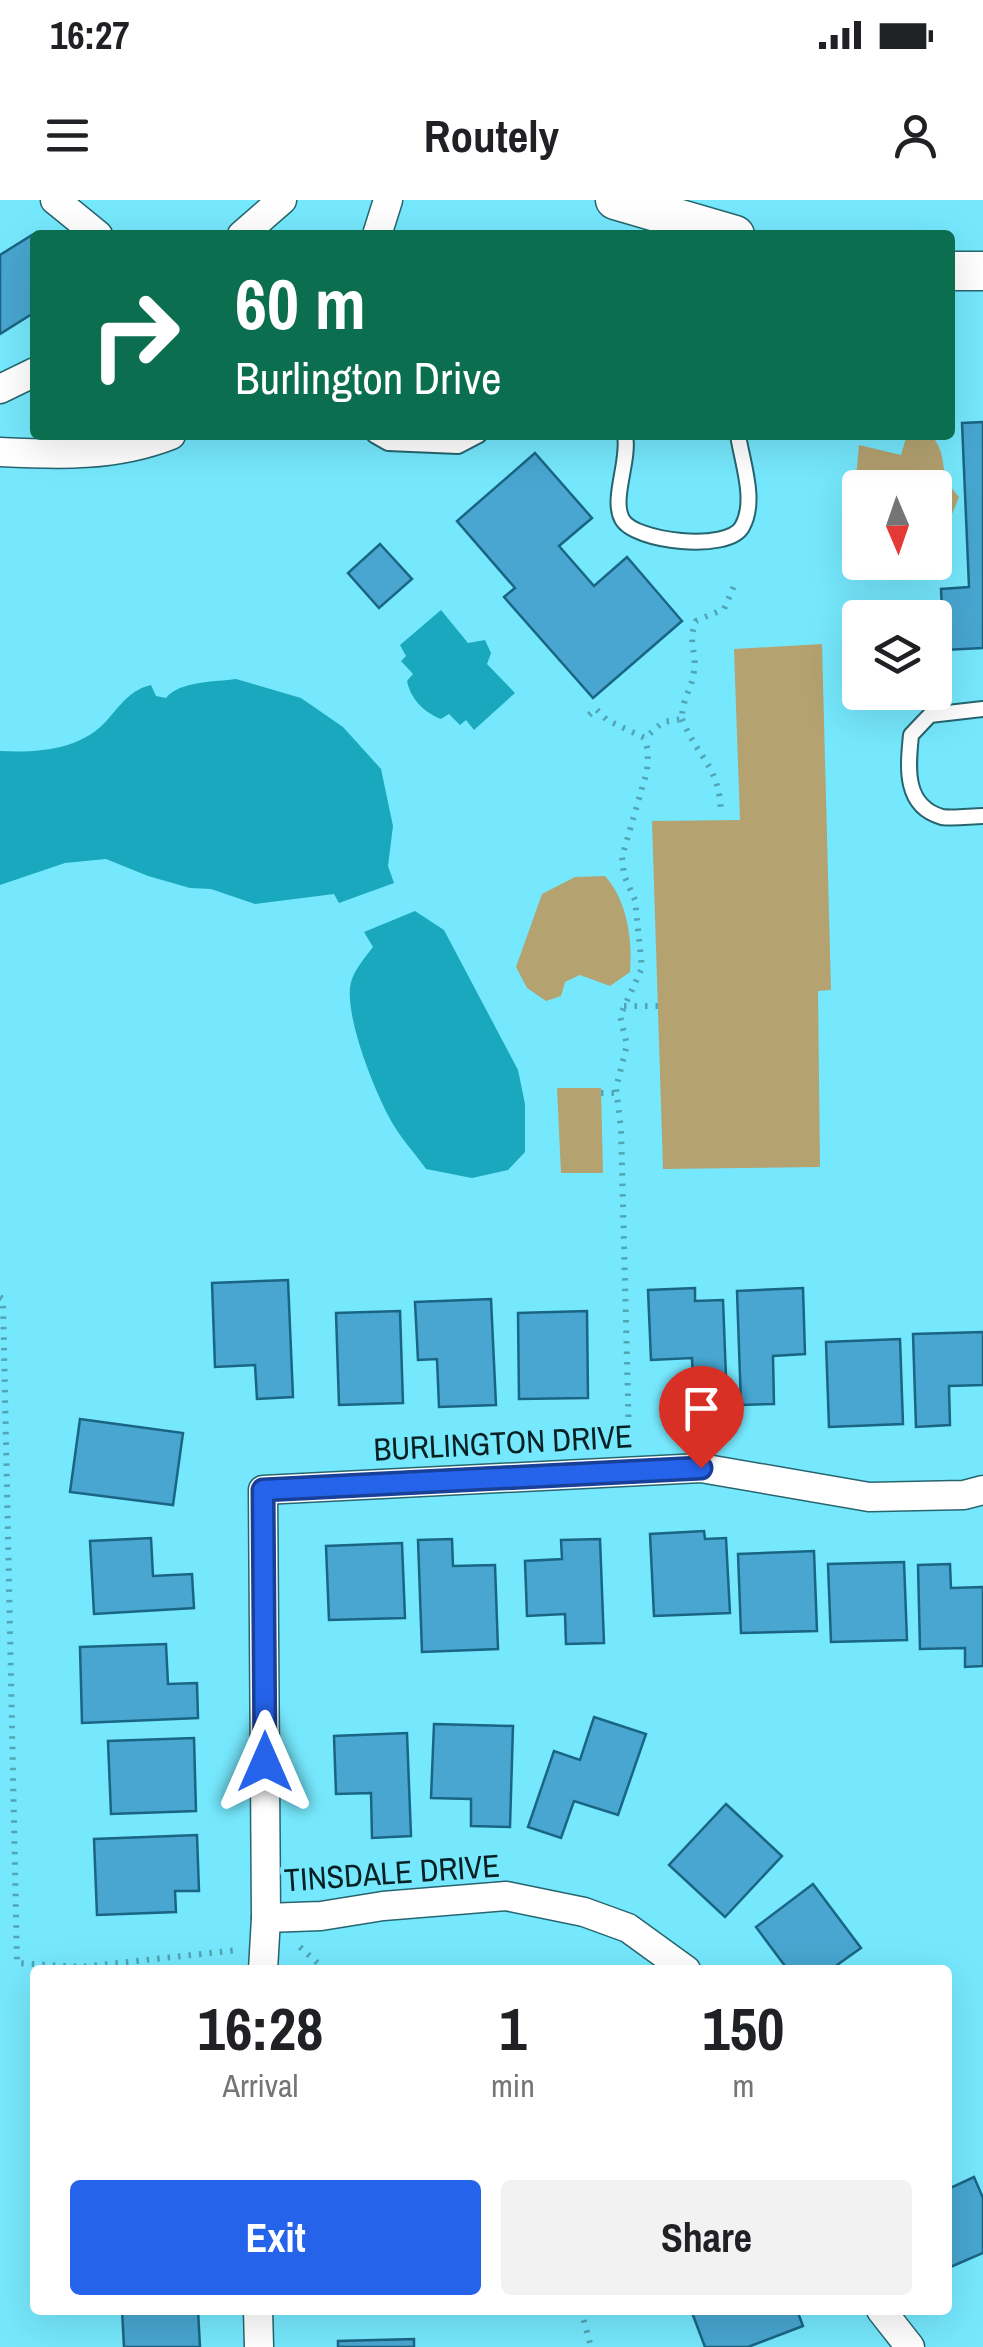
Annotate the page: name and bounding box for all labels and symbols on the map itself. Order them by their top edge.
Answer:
north arrow [842,470,952,580]
pin [659,1366,744,1469]
street label: BURLINGTON DRIVE [372,1414,633,1471]
position arrow [213,1710,317,1814]
street label: TINSDALE DRIVE [283,1844,501,1901]

